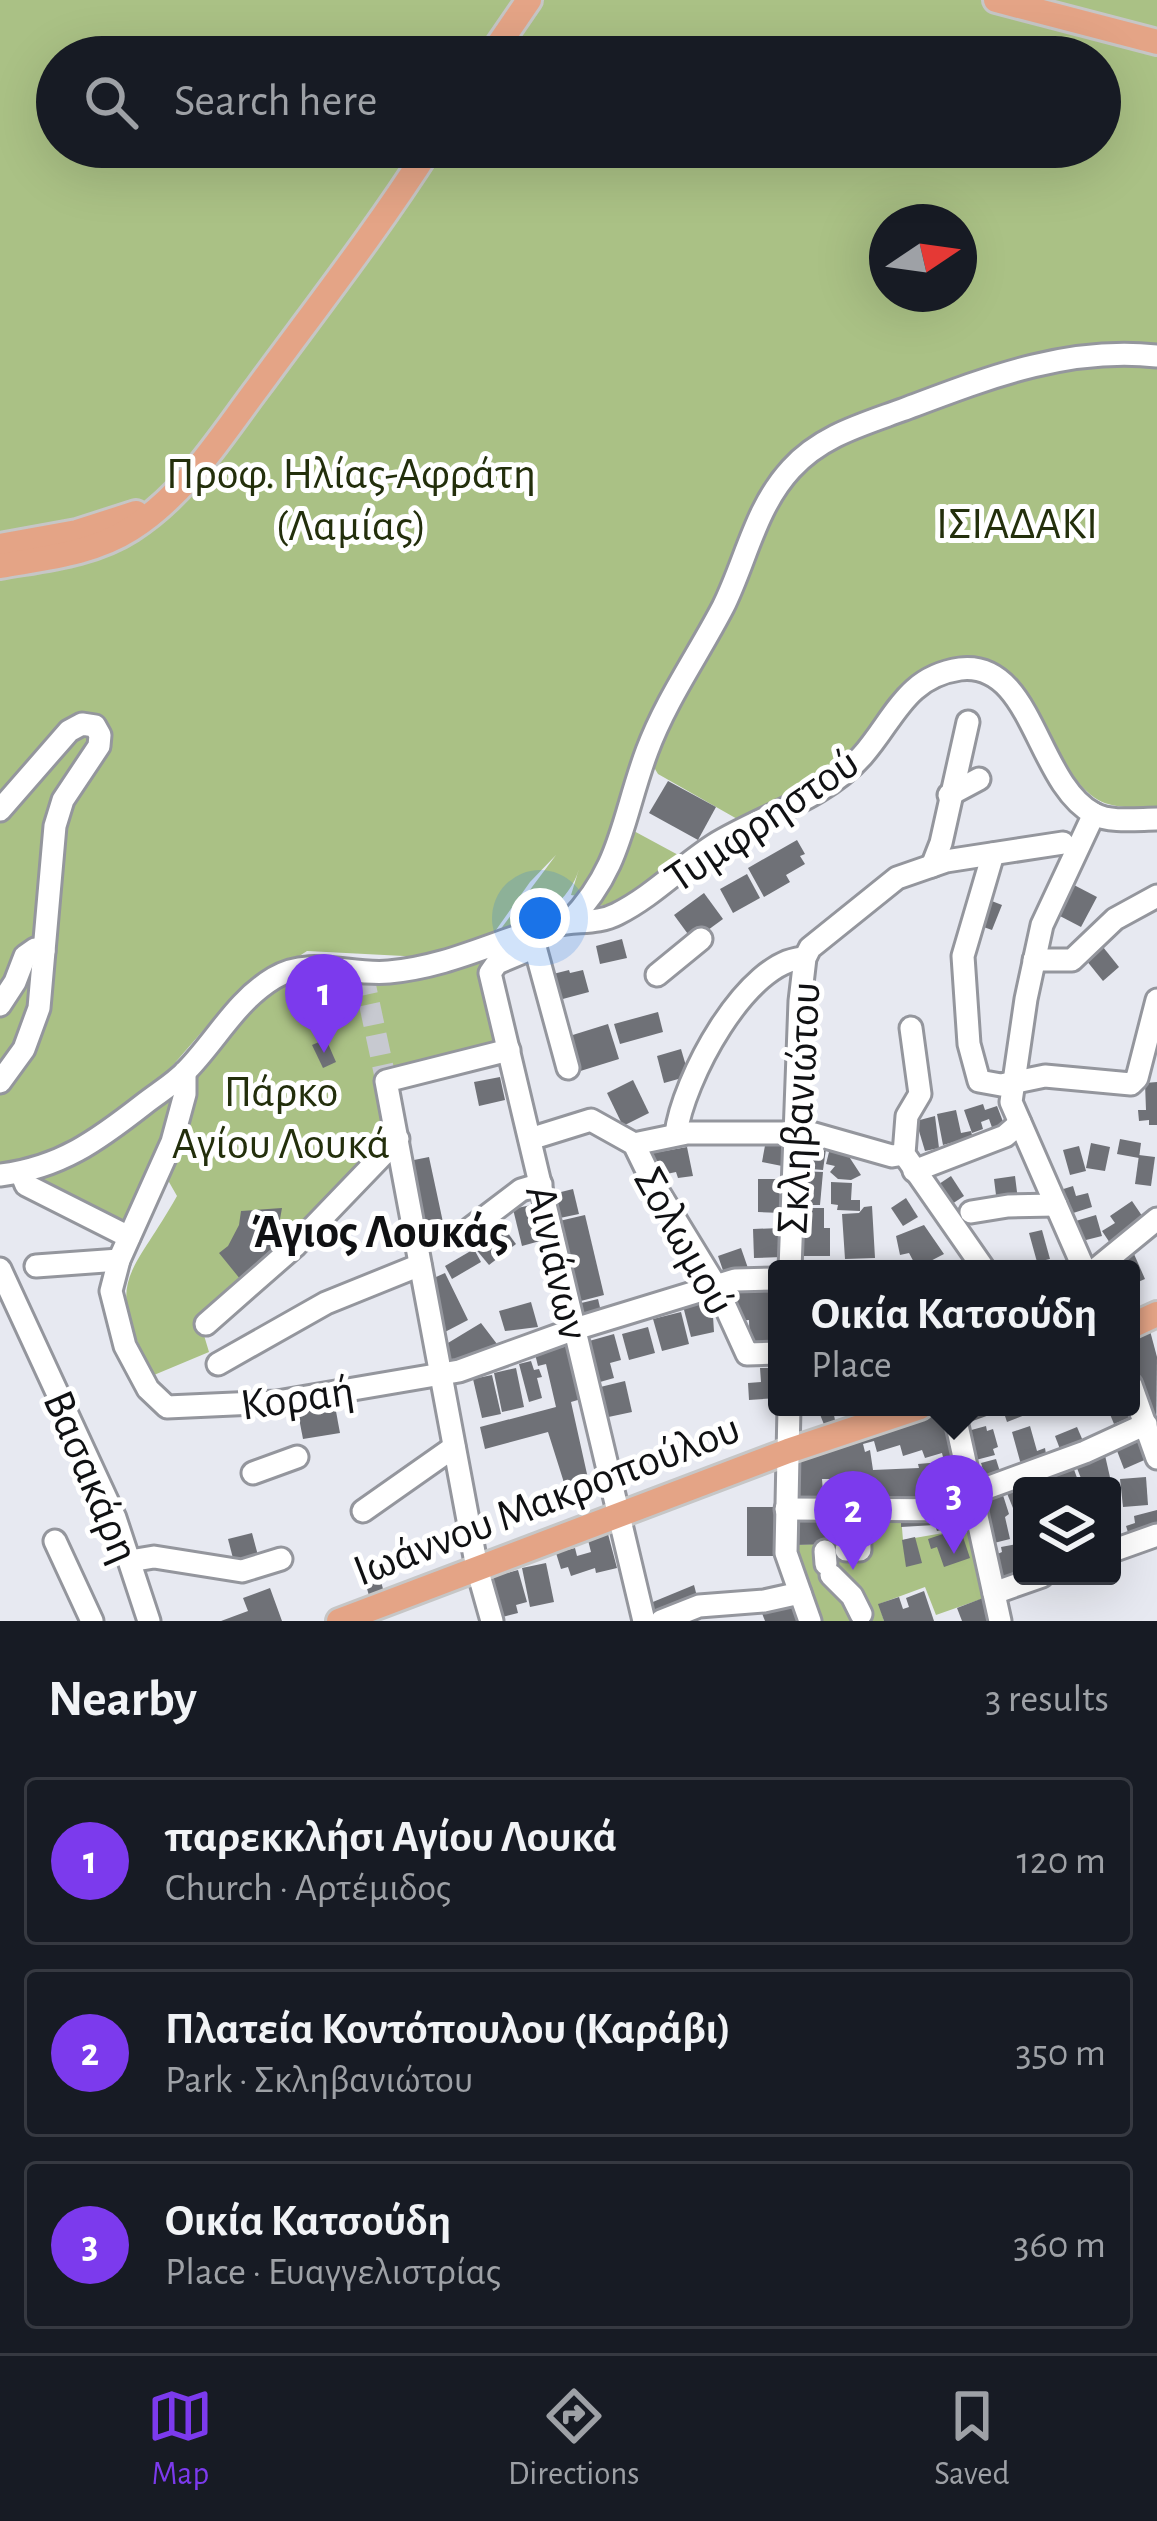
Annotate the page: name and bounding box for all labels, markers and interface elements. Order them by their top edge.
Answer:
search box [36,36,1121,168]
icon: search [78,69,144,135]
text: Search here [174,79,377,124]
north arrow [869,204,977,312]
park label: Προφ. Ηλίας-Αφράτη (Λαμίας) [166,452,536,549]
park label: ΙΣΙΑΔΑΚΙ [936,502,1098,547]
street label: Τυμφρηστού [658,740,867,902]
your location [510,888,570,948]
pin: 1 [285,954,363,1053]
street label: Σκληβανιώτου [770,981,829,1235]
park label: Πάρκο Αγίου Λουκά [172,1070,390,1167]
street label: Σολωμού [625,1160,742,1322]
street label: Αινιάνων [517,1181,596,1344]
district label: Άγιος Λουκάς [252,1209,508,1257]
popup [768,1260,1140,1416]
text: Οικία Κατσούδη [811,1292,1097,1337]
text: Place [811,1346,892,1385]
street label: Κοραή [238,1368,357,1429]
street label: Βασακάρη [34,1384,147,1570]
street label: Ιωάννου Μακροπούλου [348,1406,746,1595]
pin: 3 [915,1455,993,1554]
pin: 2 [814,1471,892,1570]
map controls [1013,1477,1121,1585]
button: layers [1013,1477,1121,1585]
text: Nearby [48,1674,197,1725]
text: 3 results [985,1680,1109,1719]
text: παρεκκλήσι Αγίου Λουκά [165,1815,617,1860]
text: 1 [83,1842,97,1881]
text: 120 m [1017,1842,1106,1881]
text: Church · Αρτέμιδος [165,1869,451,1908]
text: Πλατεία Κοντόπουλου (Καράβι) [165,2007,731,2052]
text: 2 [81,2034,99,2073]
text: 350 m [1015,2034,1106,2073]
text: Park · Σκληβανιώτου [165,2061,473,2100]
text: Οικία Κατσούδη [165,2199,451,2244]
text: 3 [82,2226,98,2265]
text: 360 m [1013,2226,1106,2265]
text: Place · Ευαγγελιστρίας [165,2253,501,2292]
tab: Map [147,2383,213,2495]
tab: Directions [508,2383,639,2495]
tab: Saved [934,2383,1010,2495]

